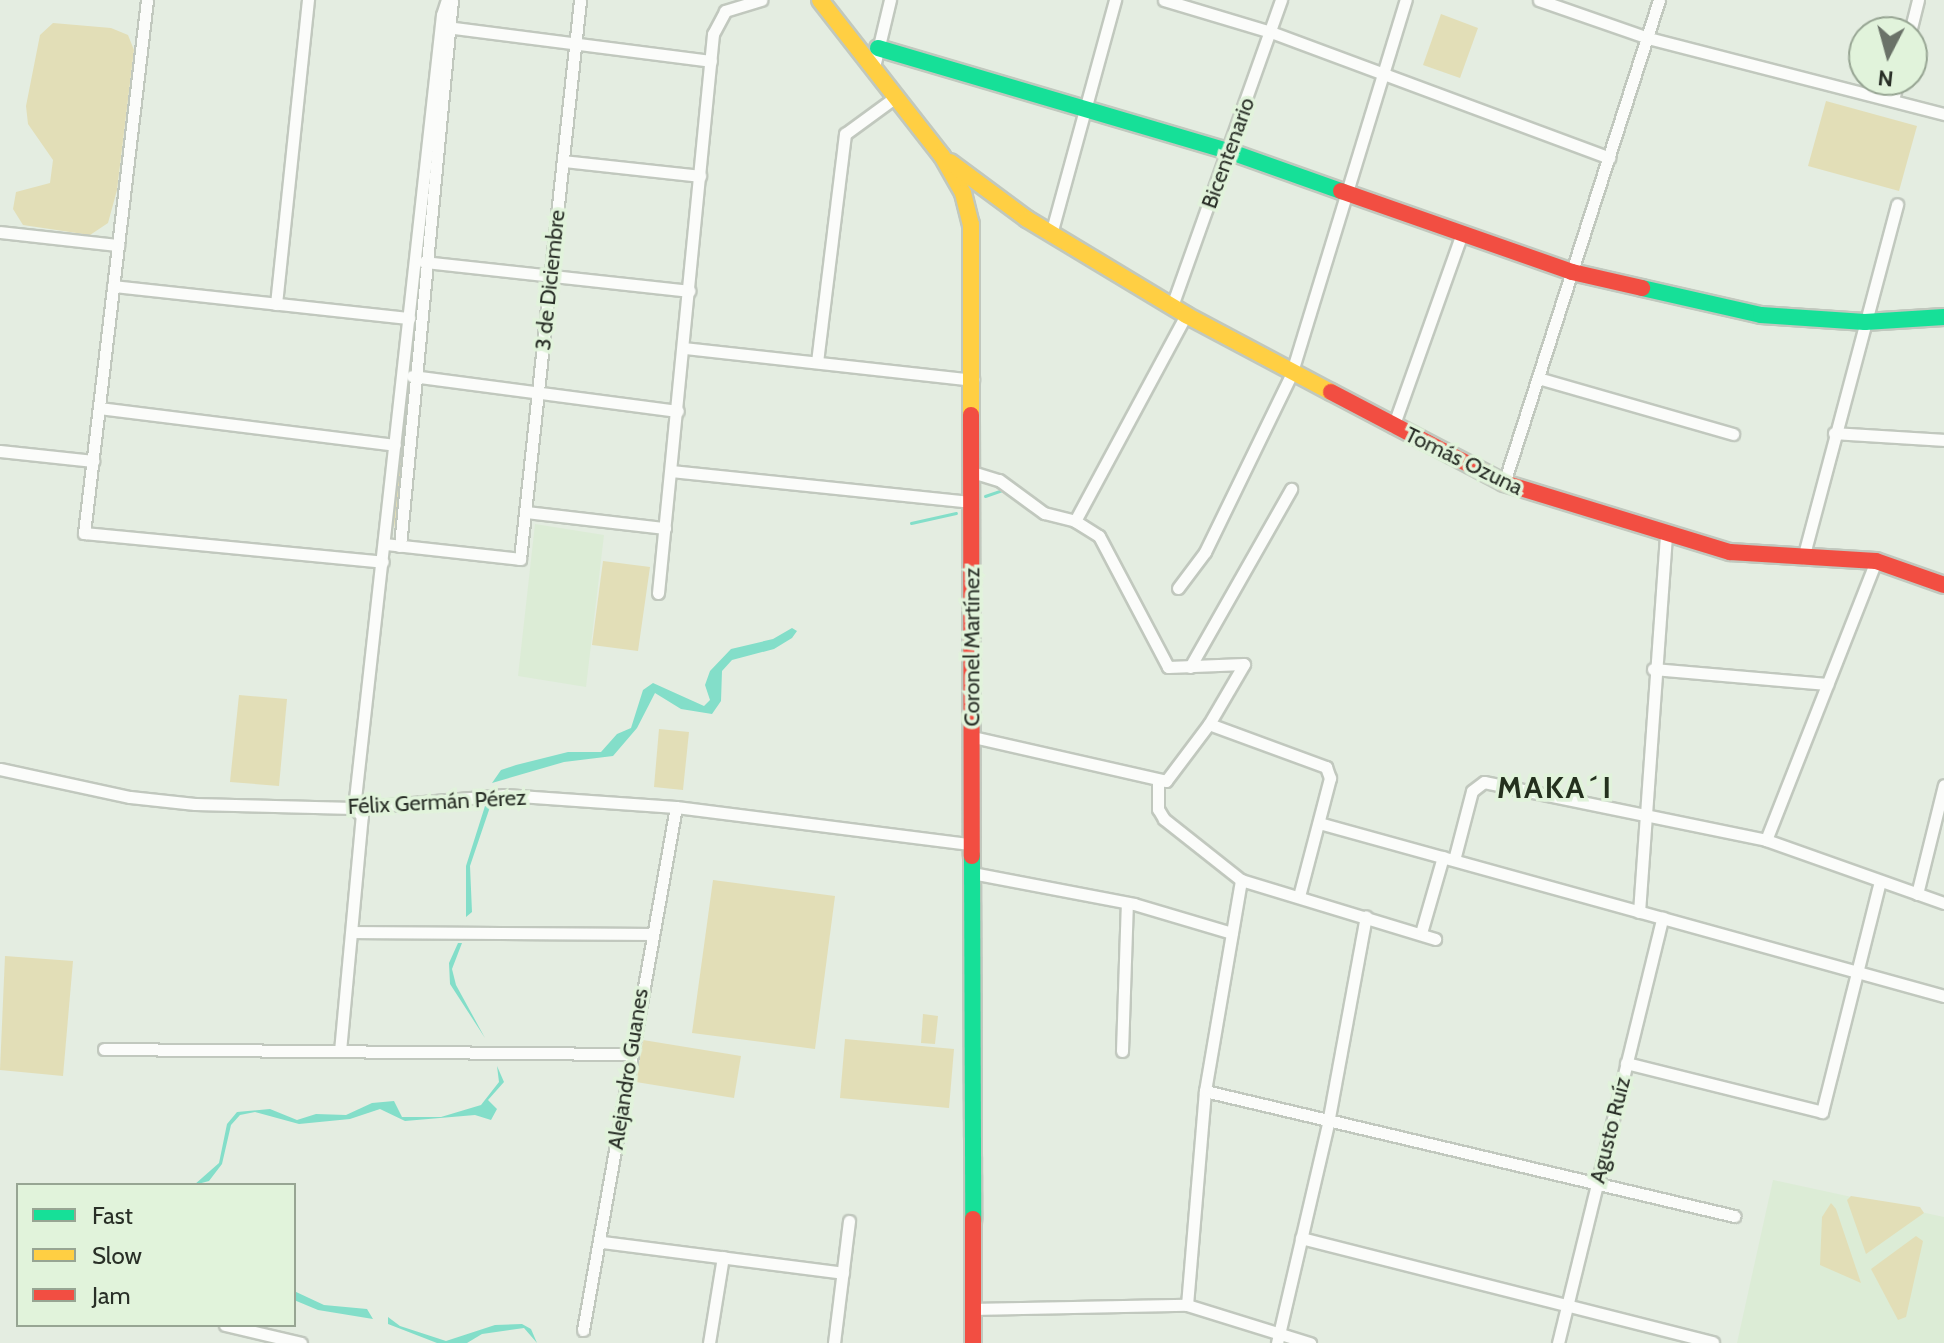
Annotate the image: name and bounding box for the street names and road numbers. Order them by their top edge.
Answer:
street label: Bicentenario [1196,94,1260,212]
street label: 3 de Diciembre [529,208,571,352]
street label: Tomás Ozuna [1401,421,1527,501]
street label: Coronel Martínez [959,567,985,727]
street label: Félix Germán Pérez [347,784,527,820]
street label: Alejandro Guanes [602,987,654,1151]
street label: Agusto Ruíz [1584,1074,1636,1186]

